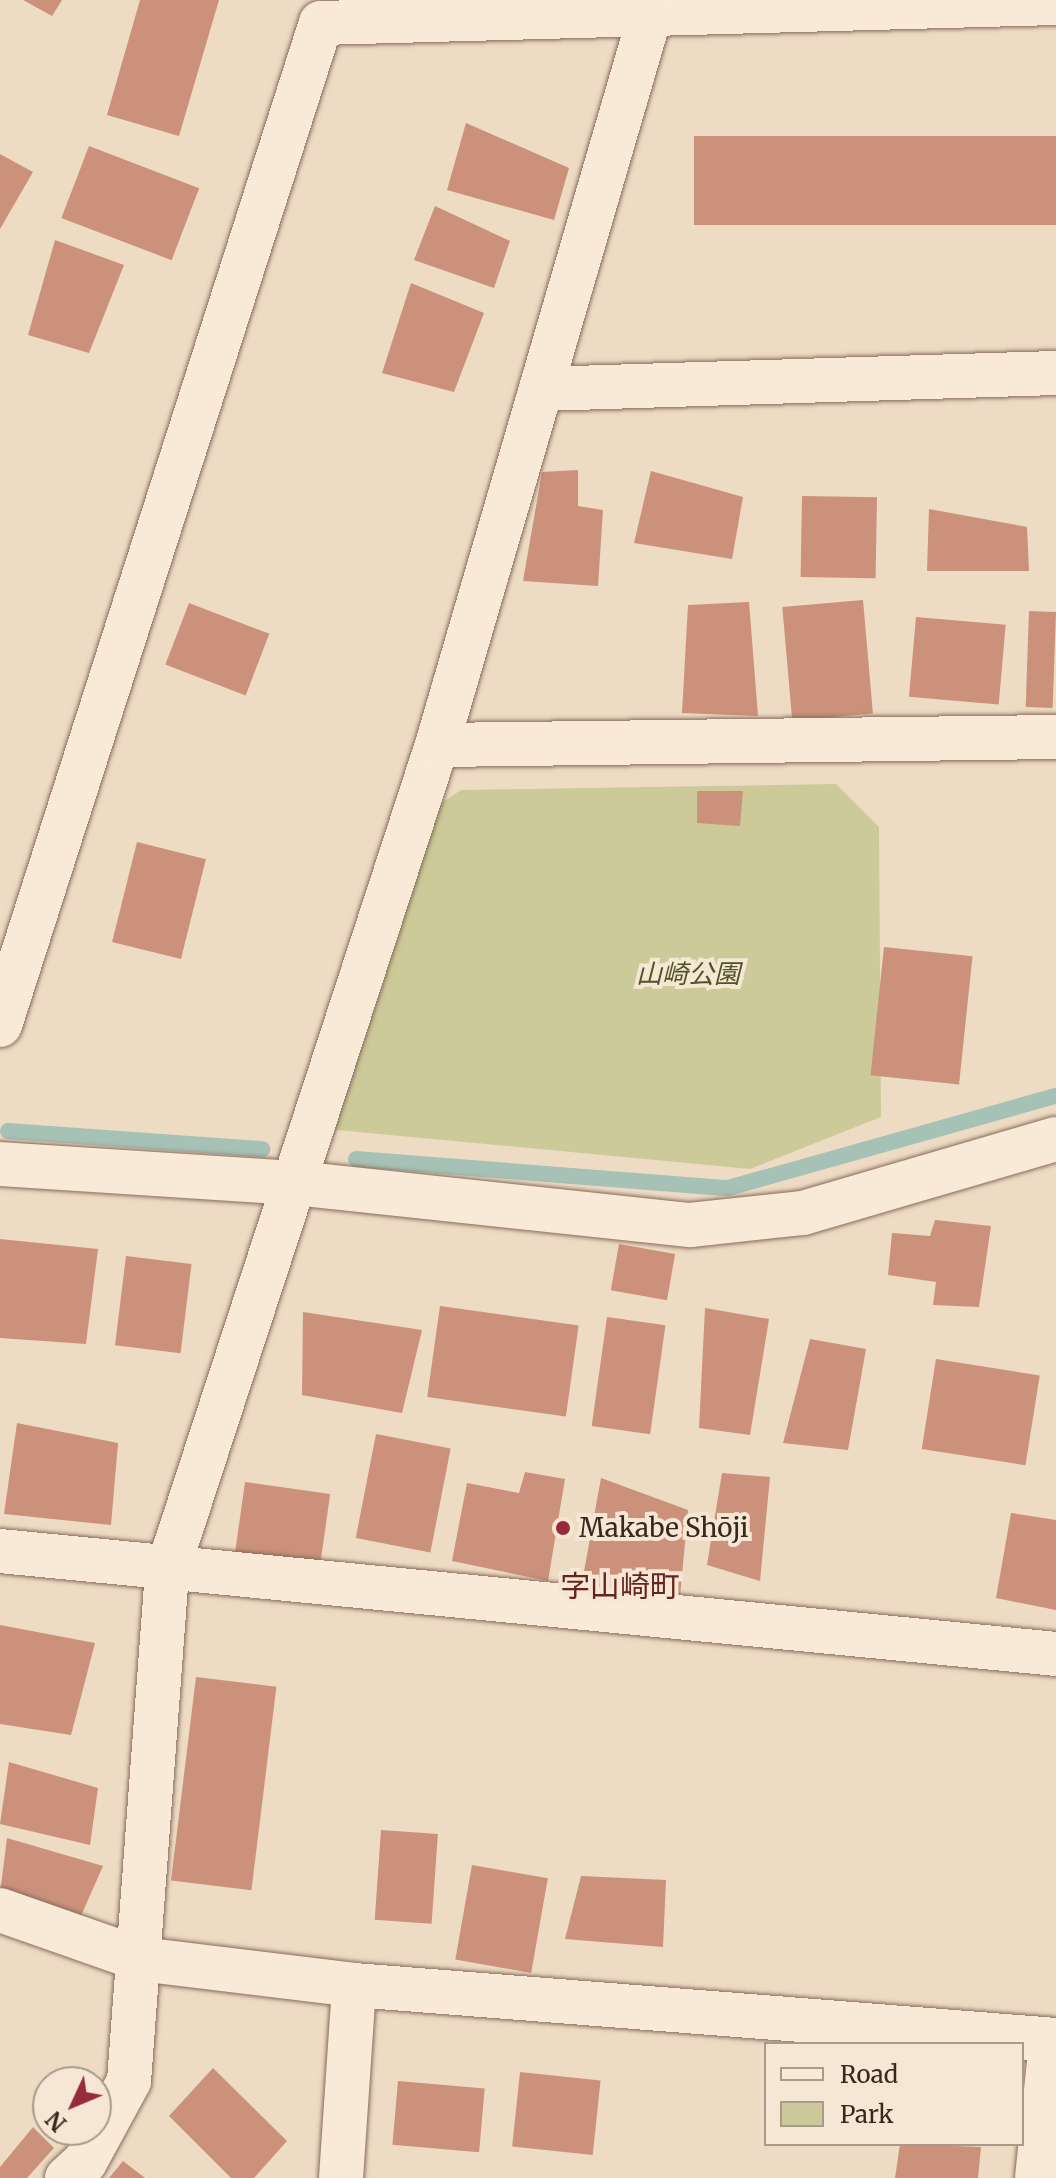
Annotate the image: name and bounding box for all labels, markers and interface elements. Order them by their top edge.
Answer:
park label: 山崎公園 [636,958,740,990]
place label: Makabe Shōji [579,1512,748,1544]
marker: Makabe Shōji [554,1519,572,1537]
district label: 字山崎町 [560,1568,680,1604]
legend [764,2042,1024,2146]
text: Road [840,2059,898,2090]
north arrow [32,2066,112,2146]
text: Park [840,2099,893,2130]
text: N [40,2105,72,2137]

